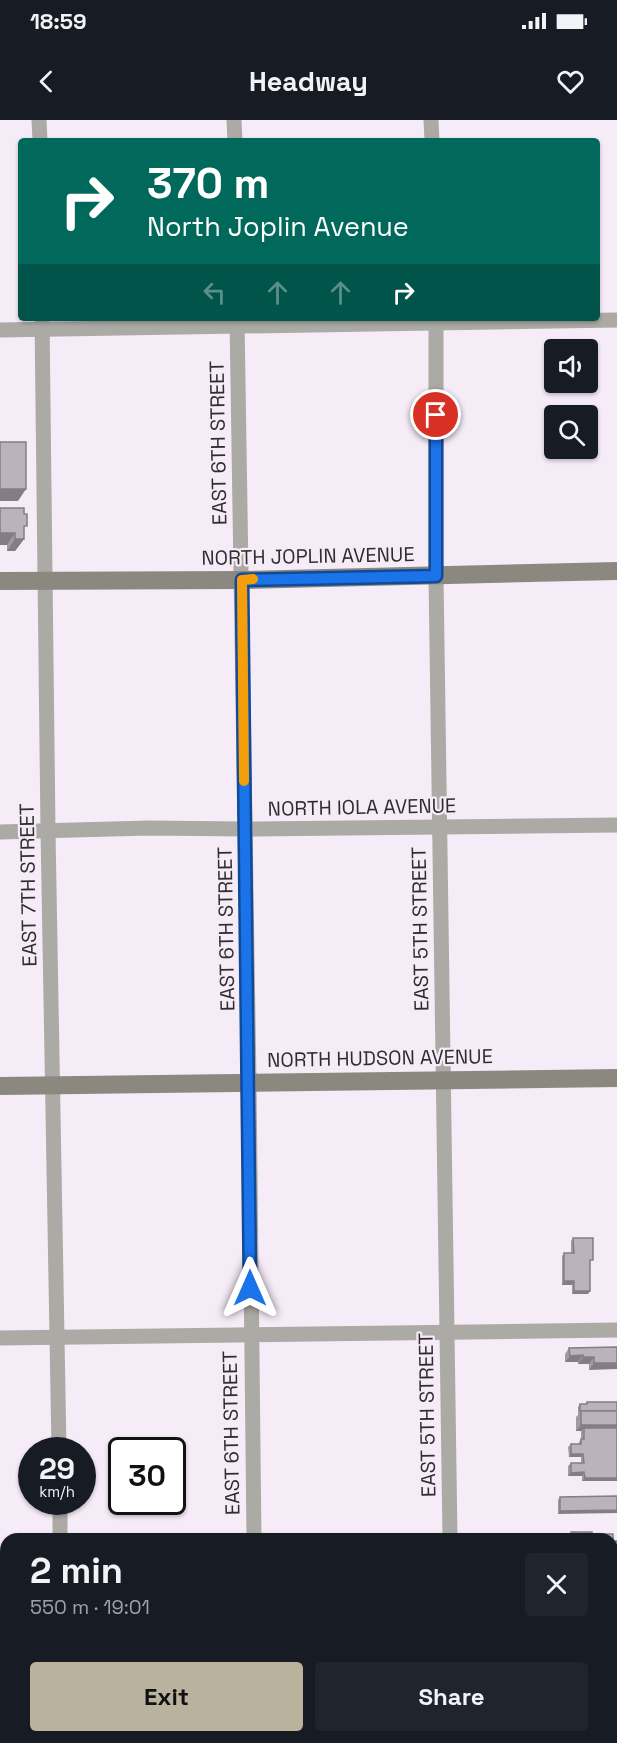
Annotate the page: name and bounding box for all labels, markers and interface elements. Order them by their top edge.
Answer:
text: 18:59 [30,7,87,35]
text: Headway [249,64,368,99]
icon: back [30,65,63,98]
icon: heart [554,65,587,98]
text: 370 m [147,157,269,210]
icon: right [48,162,126,240]
text: North Joplin Avenue [147,209,409,244]
icon: left [198,276,231,309]
icon: ahead [261,276,294,309]
icon: ahead [324,276,357,309]
icon: right [387,276,420,309]
map controls [544,339,598,459]
button: sound [544,339,598,393]
street label: EAST 6TH STREET [204,360,232,525]
pin [410,389,461,440]
icon: arrive [419,398,452,431]
button: search [544,405,598,459]
street label: NORTH JOPLIN AVENUE [201,541,415,571]
street label: NORTH IOLA AVENUE [268,792,456,822]
street label: EAST 7TH STREET [14,803,42,967]
street label: EAST 6TH STREET [212,846,240,1011]
street label: EAST 5TH STREET [406,846,434,1011]
street label: NORTH HUDSON AVENUE [267,1043,493,1073]
position arrow [218,1256,282,1320]
street label: EAST 5TH STREET [413,1332,441,1497]
street label: EAST 6TH STREET [217,1350,245,1515]
speed limit sign: 30 [108,1437,186,1515]
text: 29 [39,1449,75,1488]
text: km/h [39,1482,75,1501]
text: 2 min [30,1548,123,1594]
button: close [525,1553,588,1616]
text: 550 m · 19:01 [30,1594,150,1620]
button: Exit [30,1662,303,1731]
button: Share [315,1662,588,1731]

